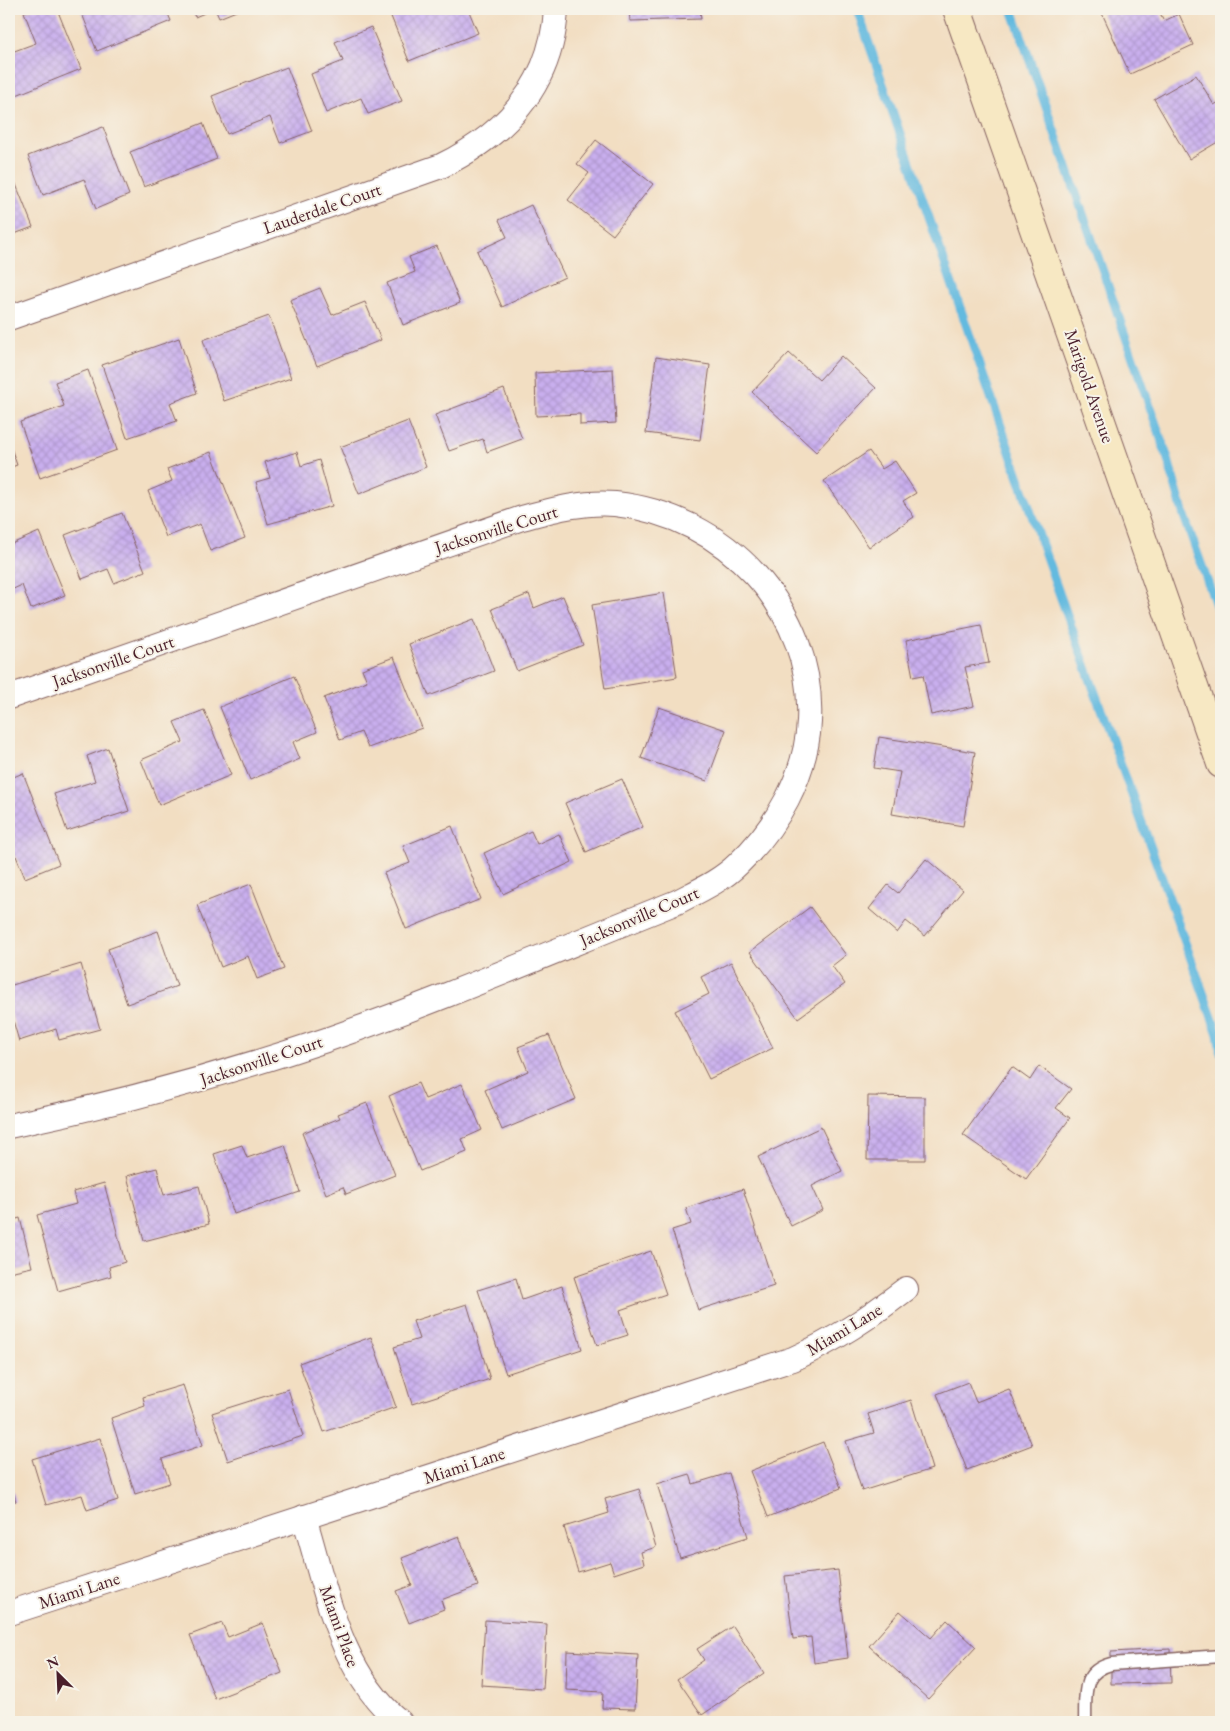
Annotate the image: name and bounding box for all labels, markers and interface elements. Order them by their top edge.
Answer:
street label: Lauderdale Court [260,177,384,239]
street label: Marigold Avenue [1060,326,1120,446]
street label: Jacksonville Court [430,499,561,559]
street label: Jacksonville Court [47,629,177,693]
street label: Jacksonville Court [574,880,702,952]
street label: Jacksonville Court [195,1029,325,1091]
street label: Miami Lane [802,1297,886,1361]
street label: Miami Lane [420,1441,508,1489]
street label: Miami Lane [35,1566,123,1614]
street label: Miami Place [315,1582,365,1670]
north arrow [32,1648,82,1698]
text: N [44,1651,62,1673]

